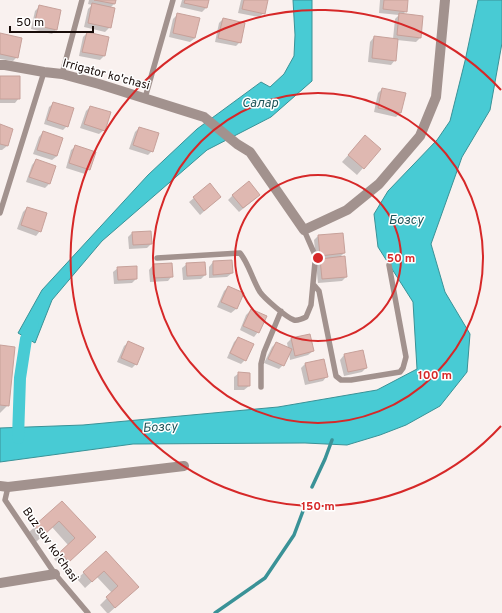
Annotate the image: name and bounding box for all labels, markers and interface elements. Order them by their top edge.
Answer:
scale bar [10,8,93,34]
text: 50 m [16,15,44,31]
street label: Irrigator ko'chasi [60,56,152,94]
water label: Салар [242,96,279,112]
water label: Бозсу [389,213,425,229]
centre of rings [311,251,325,265]
text: 50 m [387,251,415,267]
text: 100 m [418,368,452,384]
water label: Бозсу [142,419,179,437]
text: 150 m [301,499,335,515]
street label: Buz suv ko'chasi [18,504,82,586]

